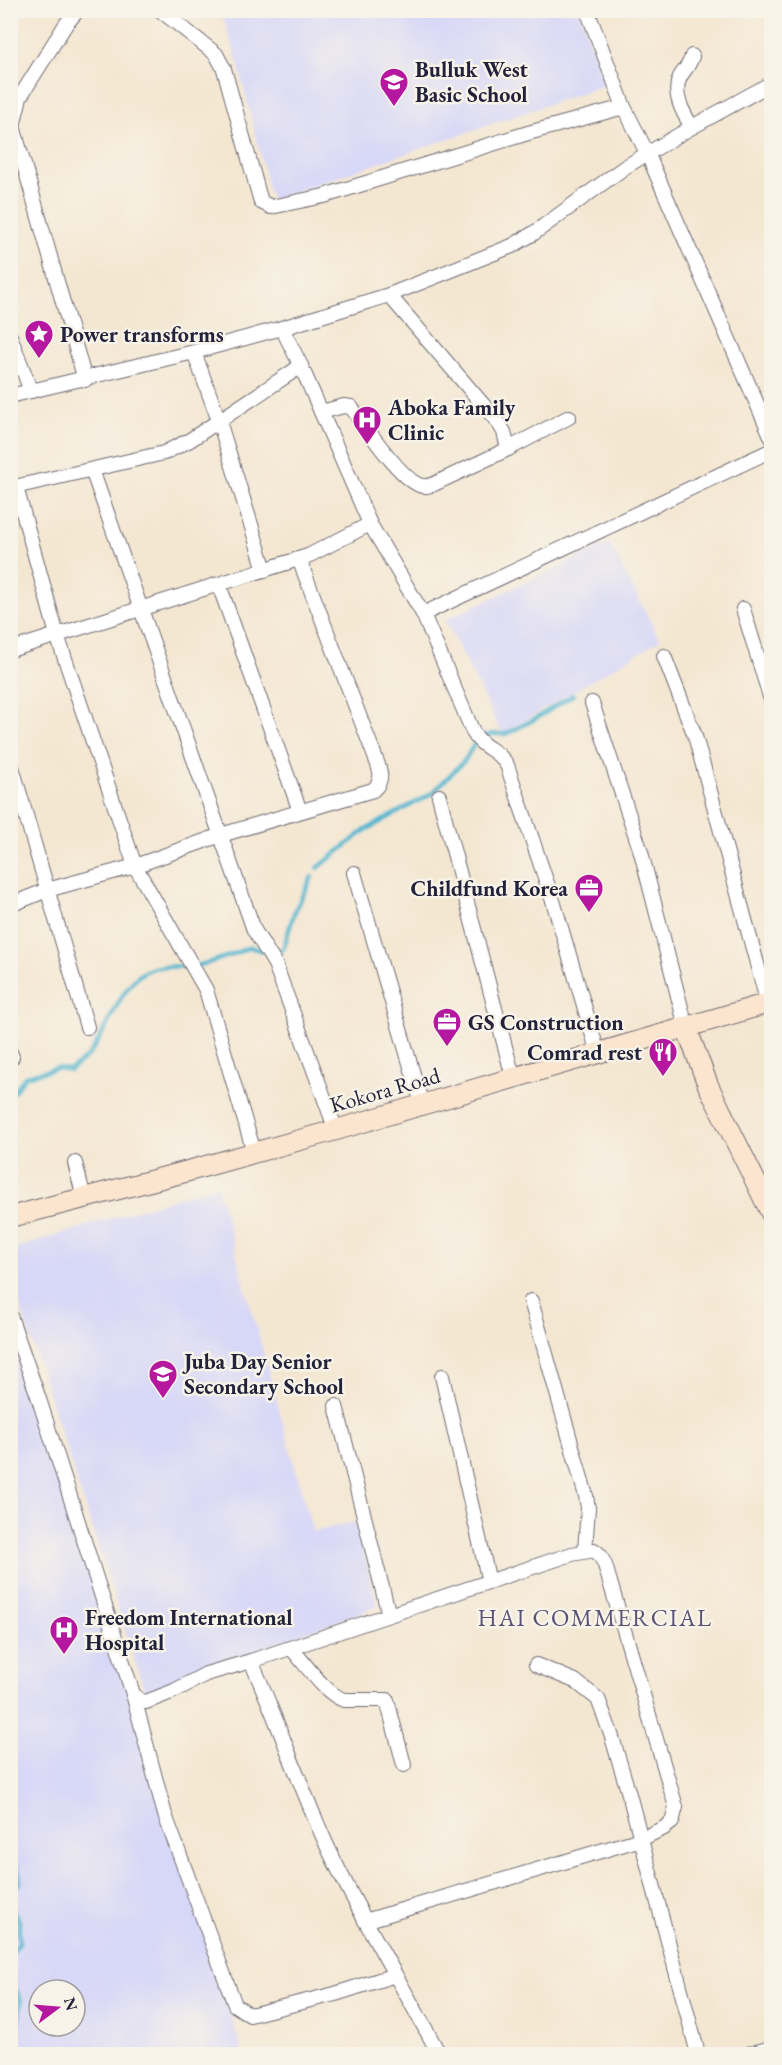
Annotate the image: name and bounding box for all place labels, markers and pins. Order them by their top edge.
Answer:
place label: Bulluk West Basic School [415,55,529,109]
school or university icon: Bulluk West Basic School [378,66,410,108]
place icon: Power transforms [23,318,55,360]
place label: Power transforms [60,320,224,349]
place label: Aboka Family Clinic [387,393,516,447]
hospital icon: Aboka Family Clinic [351,404,383,446]
office icon: Childfund Korea [573,872,605,914]
place label: Childfund Korea [411,874,568,903]
office icon: GS Construction [431,1006,463,1048]
place label: GS Construction [468,1008,624,1037]
restaurant icon: Comrad rest [647,1036,679,1078]
place label: Comrad rest [527,1038,643,1067]
place label: Juba Day Senior Secondary School [182,1347,344,1401]
school or university icon: Juba Day Senior Secondary School [147,1358,179,1400]
place label: Freedom International Hospital [85,1603,293,1657]
hospital icon: Freedom International Hospital [48,1614,80,1656]

